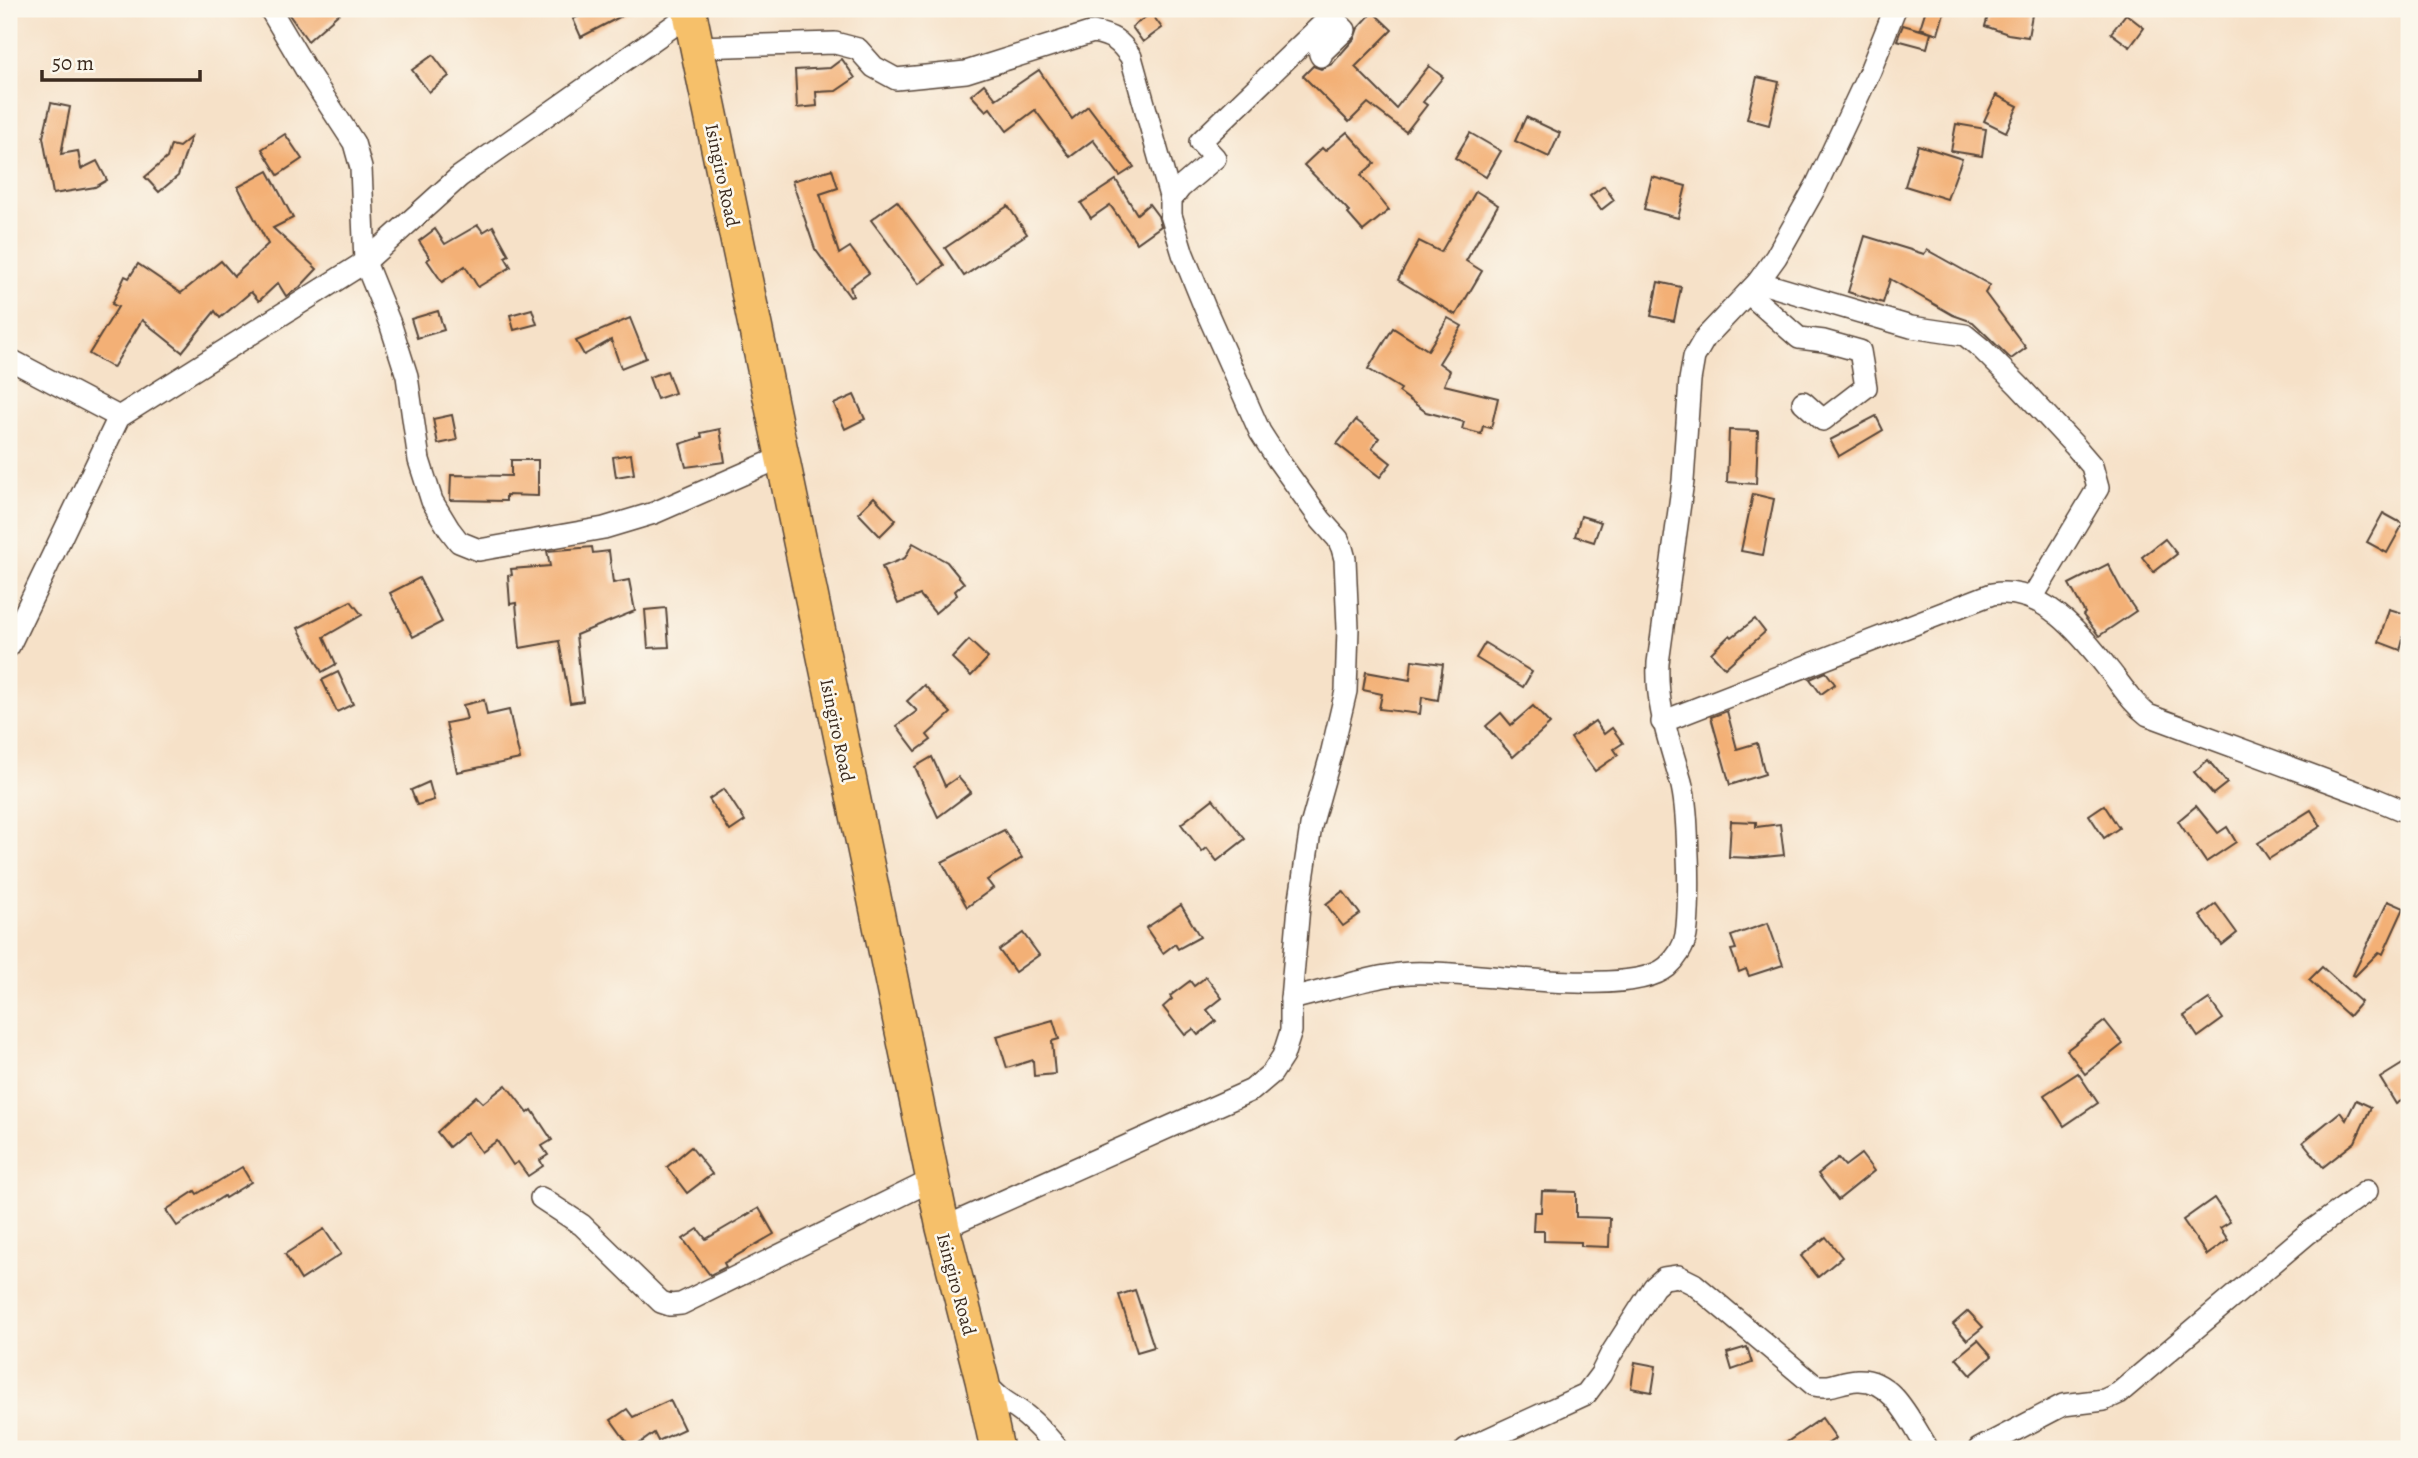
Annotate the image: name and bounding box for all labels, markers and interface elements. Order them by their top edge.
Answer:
scale bar [42,38,200,82]
text: 50 m [52,49,94,77]
street label: Isingiro Road [698,121,746,230]
street label: Isingiro Road [813,676,861,785]
street label: Isingiro Road [930,1230,982,1339]

